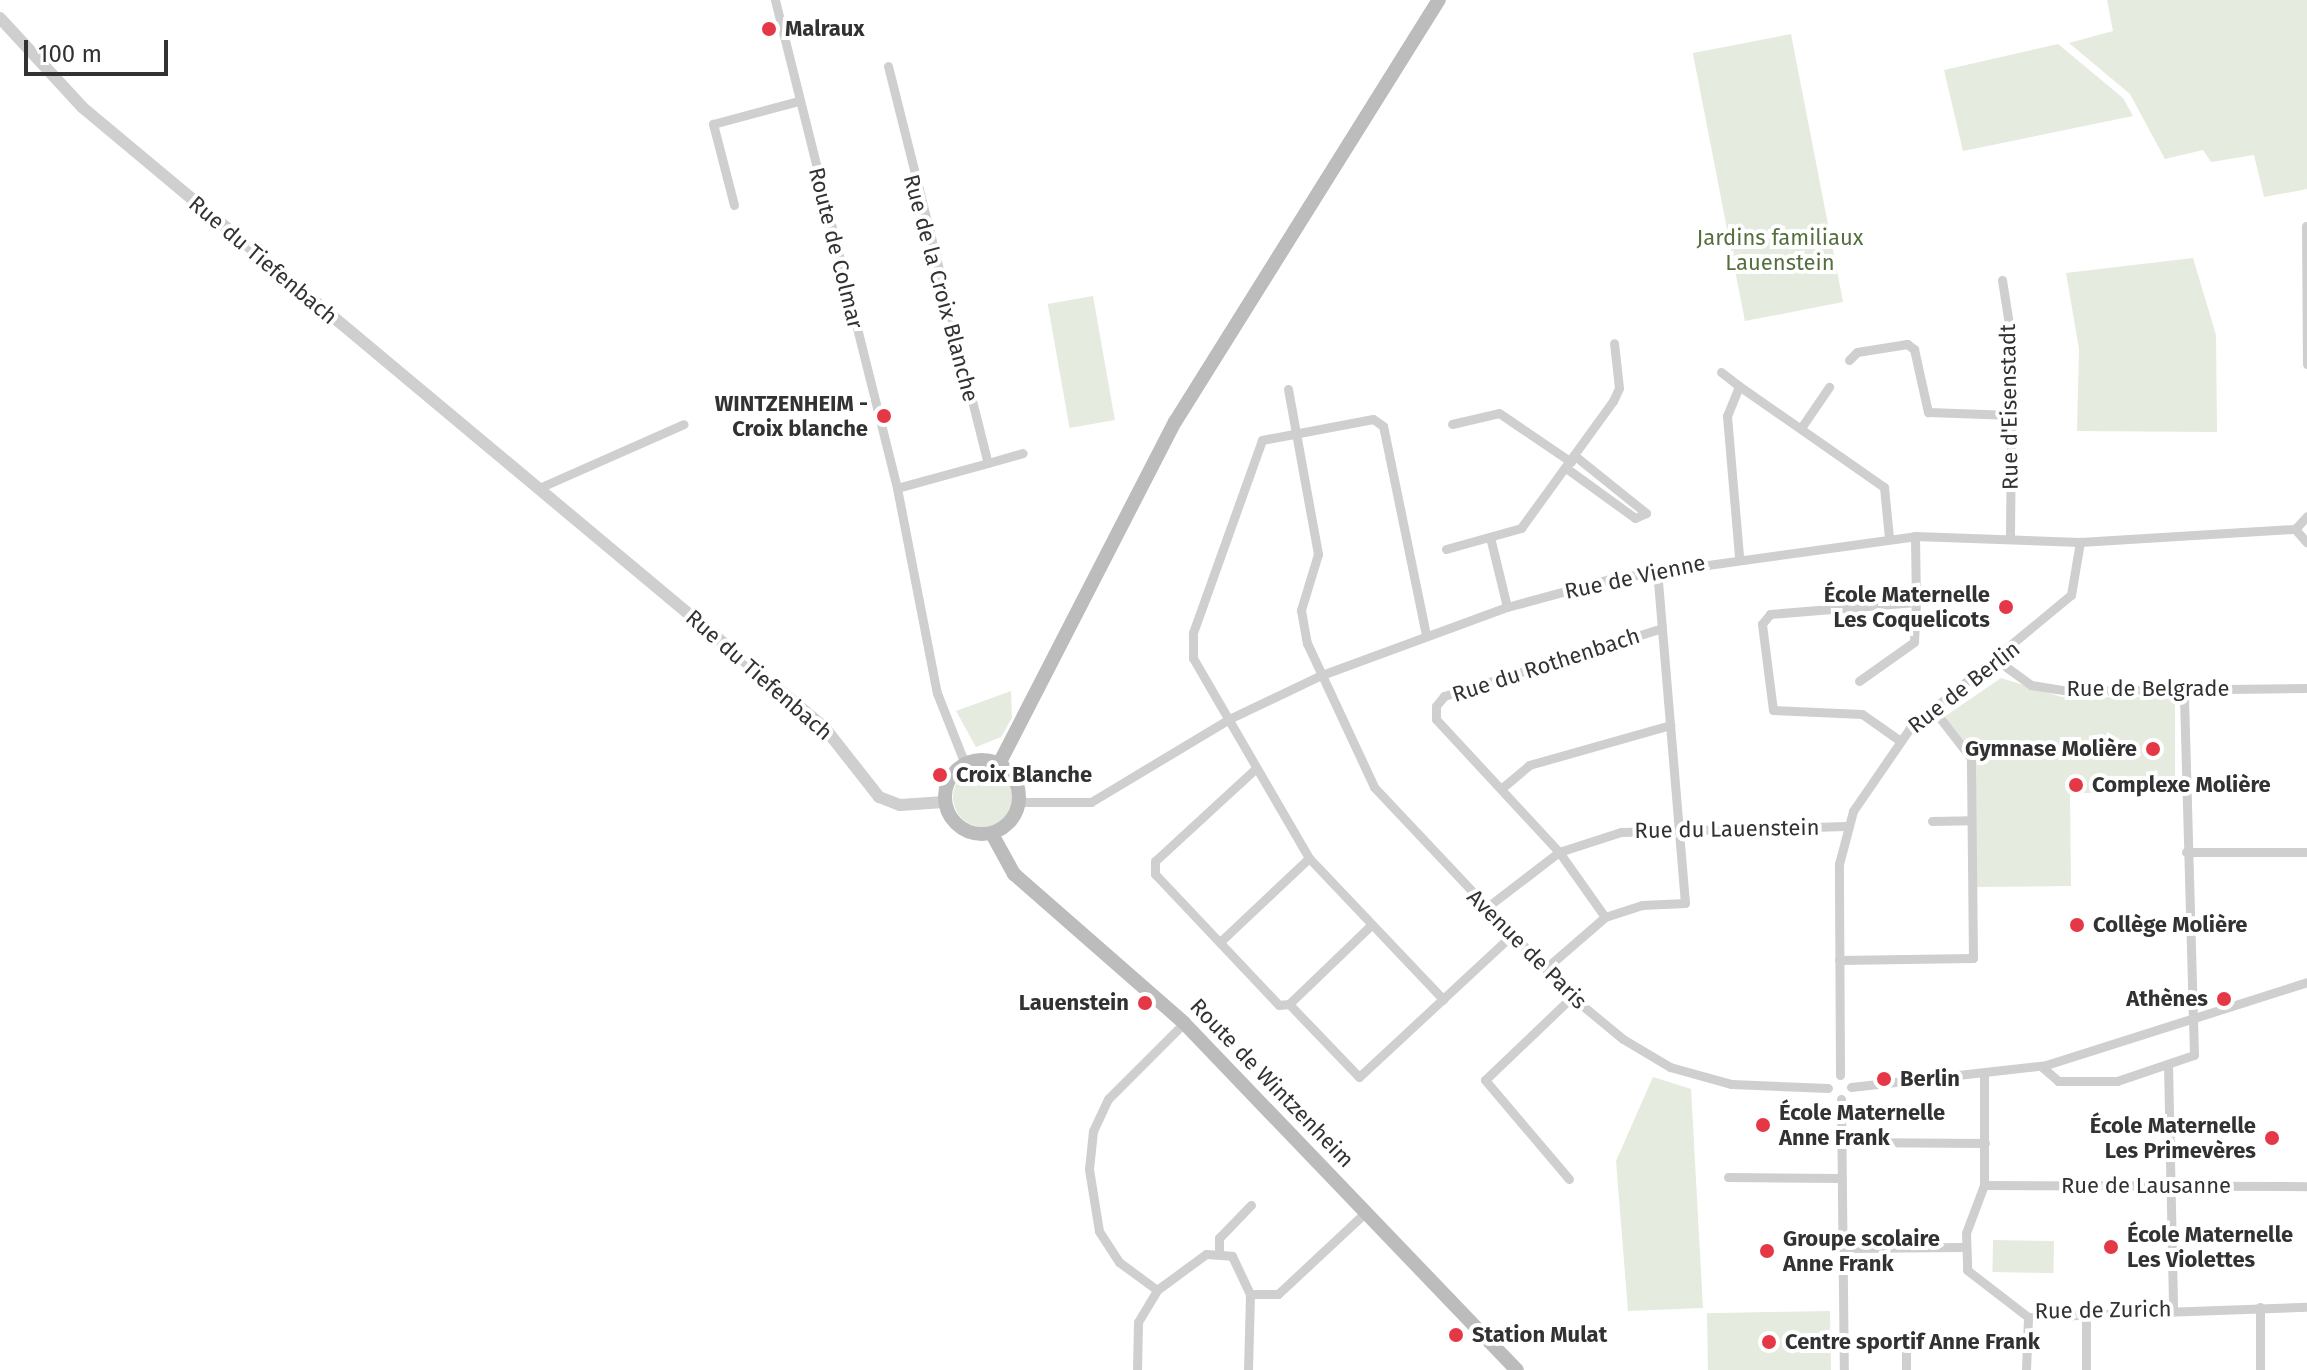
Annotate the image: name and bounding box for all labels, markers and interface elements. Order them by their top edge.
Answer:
place label: Malraux [785,16,865,42]
marker: Malraux [760,20,778,38]
scale bar [28,24,172,74]
text: 100 m [38,40,102,68]
street label: Route de Colmar [803,165,869,331]
street label: Rue de la Croix Blanche [898,171,984,405]
street label: Rue du Tiefenbach [183,190,343,330]
park label: Jardins familiaux Lauenstein [1697,224,1863,276]
street label: Rue d'Eisenstadt [1994,324,2024,490]
place label: WINTZENHEIM - Croix blanche [715,390,868,442]
marker: WINTZENHEIM - Croix blanche [875,407,893,425]
street label: Rue de Vienne [1562,549,1708,605]
place label: École Maternelle Les Coquelicots [1824,581,1990,632]
marker: École Maternelle Les Coquelicots [1997,598,2015,616]
street label: Rue du Tiefenbach [680,604,838,746]
street label: Rue du Rothenbach [1449,622,1643,708]
street label: Rue de Berlin [1903,635,2025,739]
street label: Rue de Belgrade [2067,676,2229,702]
place label: Gymnase Molière [1965,736,2137,762]
marker: Gymnase Molière [2144,740,2162,758]
place label: Croix Blanche [956,762,1092,788]
marker: Croix Blanche [931,766,949,784]
place label: Complexe Molière [2092,772,2271,798]
marker: Complexe Molière [2067,776,2085,794]
street label: Rue du Lauenstein [1634,814,1820,844]
street label: Avenue de Paris [1462,884,1592,1014]
place label: Collège Molière [2093,912,2247,938]
marker: Collège Molière [2068,916,2086,934]
place label: Athènes [2126,986,2208,1012]
place label: Lauenstein [1019,990,1129,1016]
marker: Athènes [2215,990,2233,1008]
street label: Route de Wintzenheim [1185,993,1359,1173]
marker: Lauenstein [1136,994,1154,1012]
place label: Berlin [1900,1066,1960,1092]
marker: Berlin [1875,1070,1893,1088]
place label: École Maternelle Anne Frank [1779,1099,1945,1150]
place label: École Maternelle Les Primevères [2090,1112,2256,1164]
marker: École Maternelle Anne Frank [1754,1116,1772,1134]
marker: École Maternelle Les Primevères [2263,1129,2281,1147]
street label: Rue de Lausanne [2061,1173,2231,1199]
place label: École Maternelle Les Violettes [2127,1221,2293,1272]
place label: Groupe scolaire Anne Frank [1783,1225,1940,1276]
marker: École Maternelle Les Violettes [2102,1238,2120,1256]
marker: Groupe scolaire Anne Frank [1758,1242,1776,1260]
street label: Rue de Zurich [2034,1296,2172,1324]
place label: Station Mulat [1472,1322,1607,1348]
marker: Station Mulat [1447,1326,1465,1344]
place label: Centre sportif Anne Frank [1785,1329,2040,1355]
marker: Centre sportif Anne Frank [1760,1333,1778,1351]

